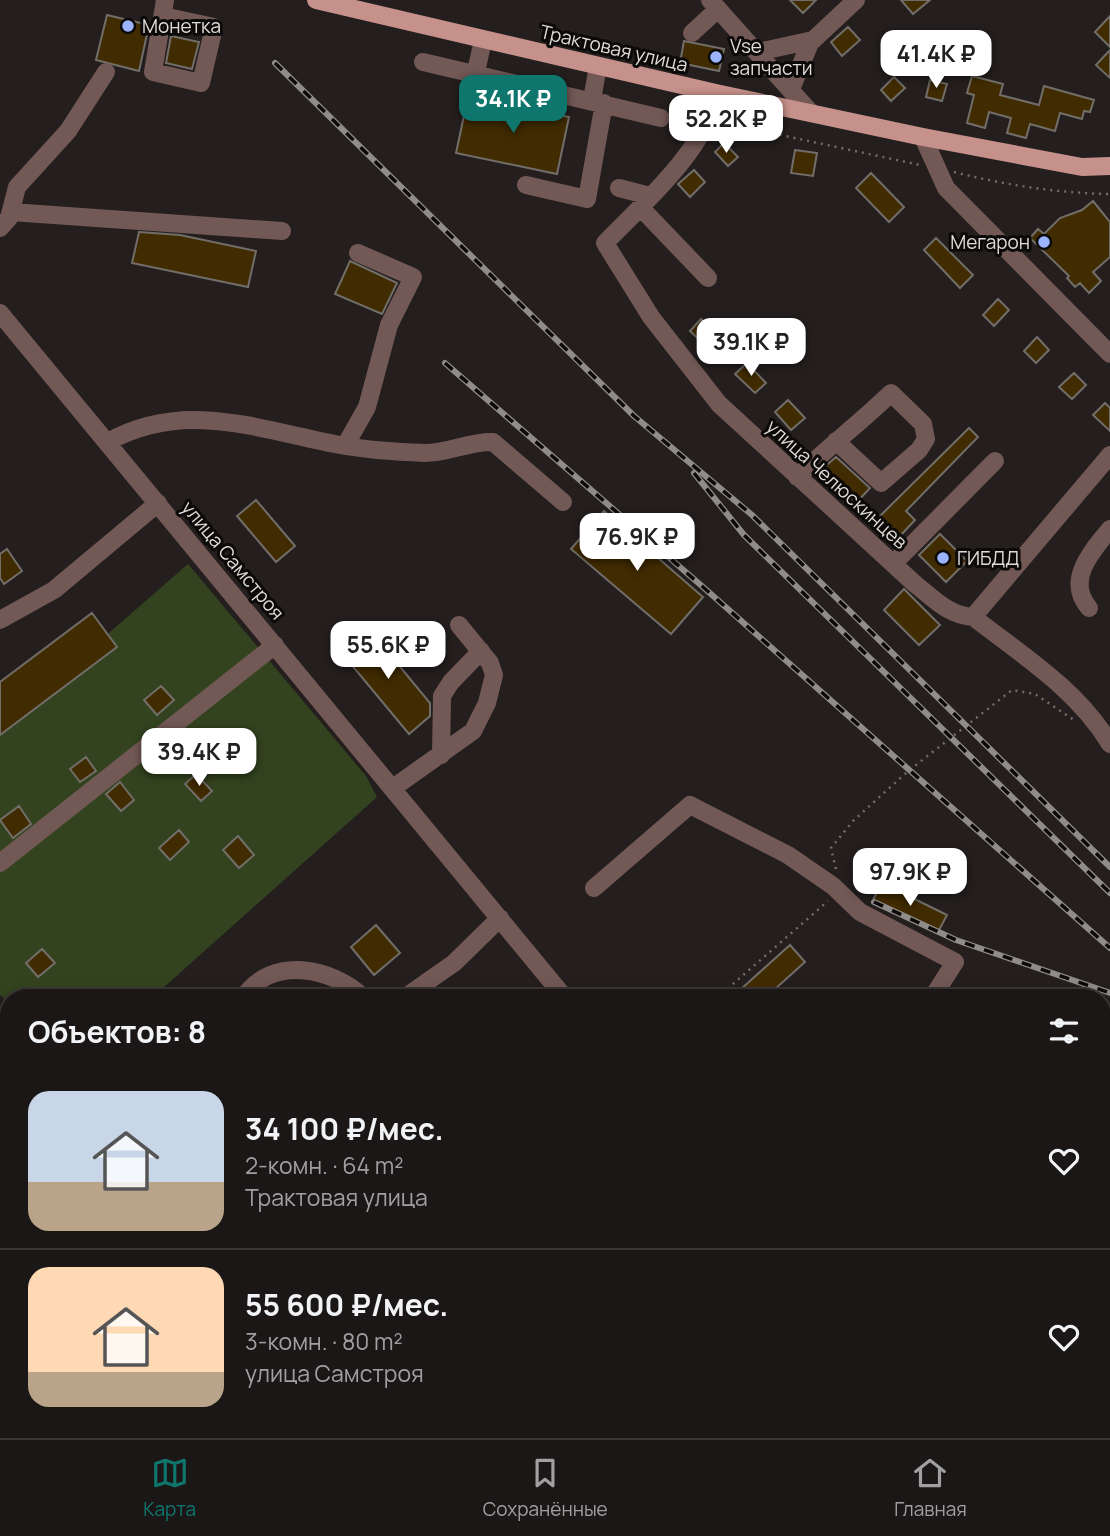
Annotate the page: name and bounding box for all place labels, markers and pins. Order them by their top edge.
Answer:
place label: Монетка [142,13,221,39]
marker: Монетка [120,18,136,34]
pin: 41.4K ₽ [871,31,1001,90]
place label: Vse запчасти [730,33,813,81]
marker: Vse запчасти [708,49,724,65]
pin: 34.1K ₽ [448,76,578,135]
pin: 52.2K ₽ [661,96,791,155]
place label: Мегарон [950,229,1030,255]
marker: Мегарон [1036,234,1052,250]
pin: 39.1K ₽ [686,318,816,378]
pin: 76.9K ₽ [572,514,702,573]
place label: ГИБДД [957,545,1019,571]
marker: ГИБДД [935,550,951,566]
pin: 55.6K ₽ [323,622,453,681]
pin: 39.4K ₽ [134,728,264,788]
pin: 97.9K ₽ [845,848,975,908]

